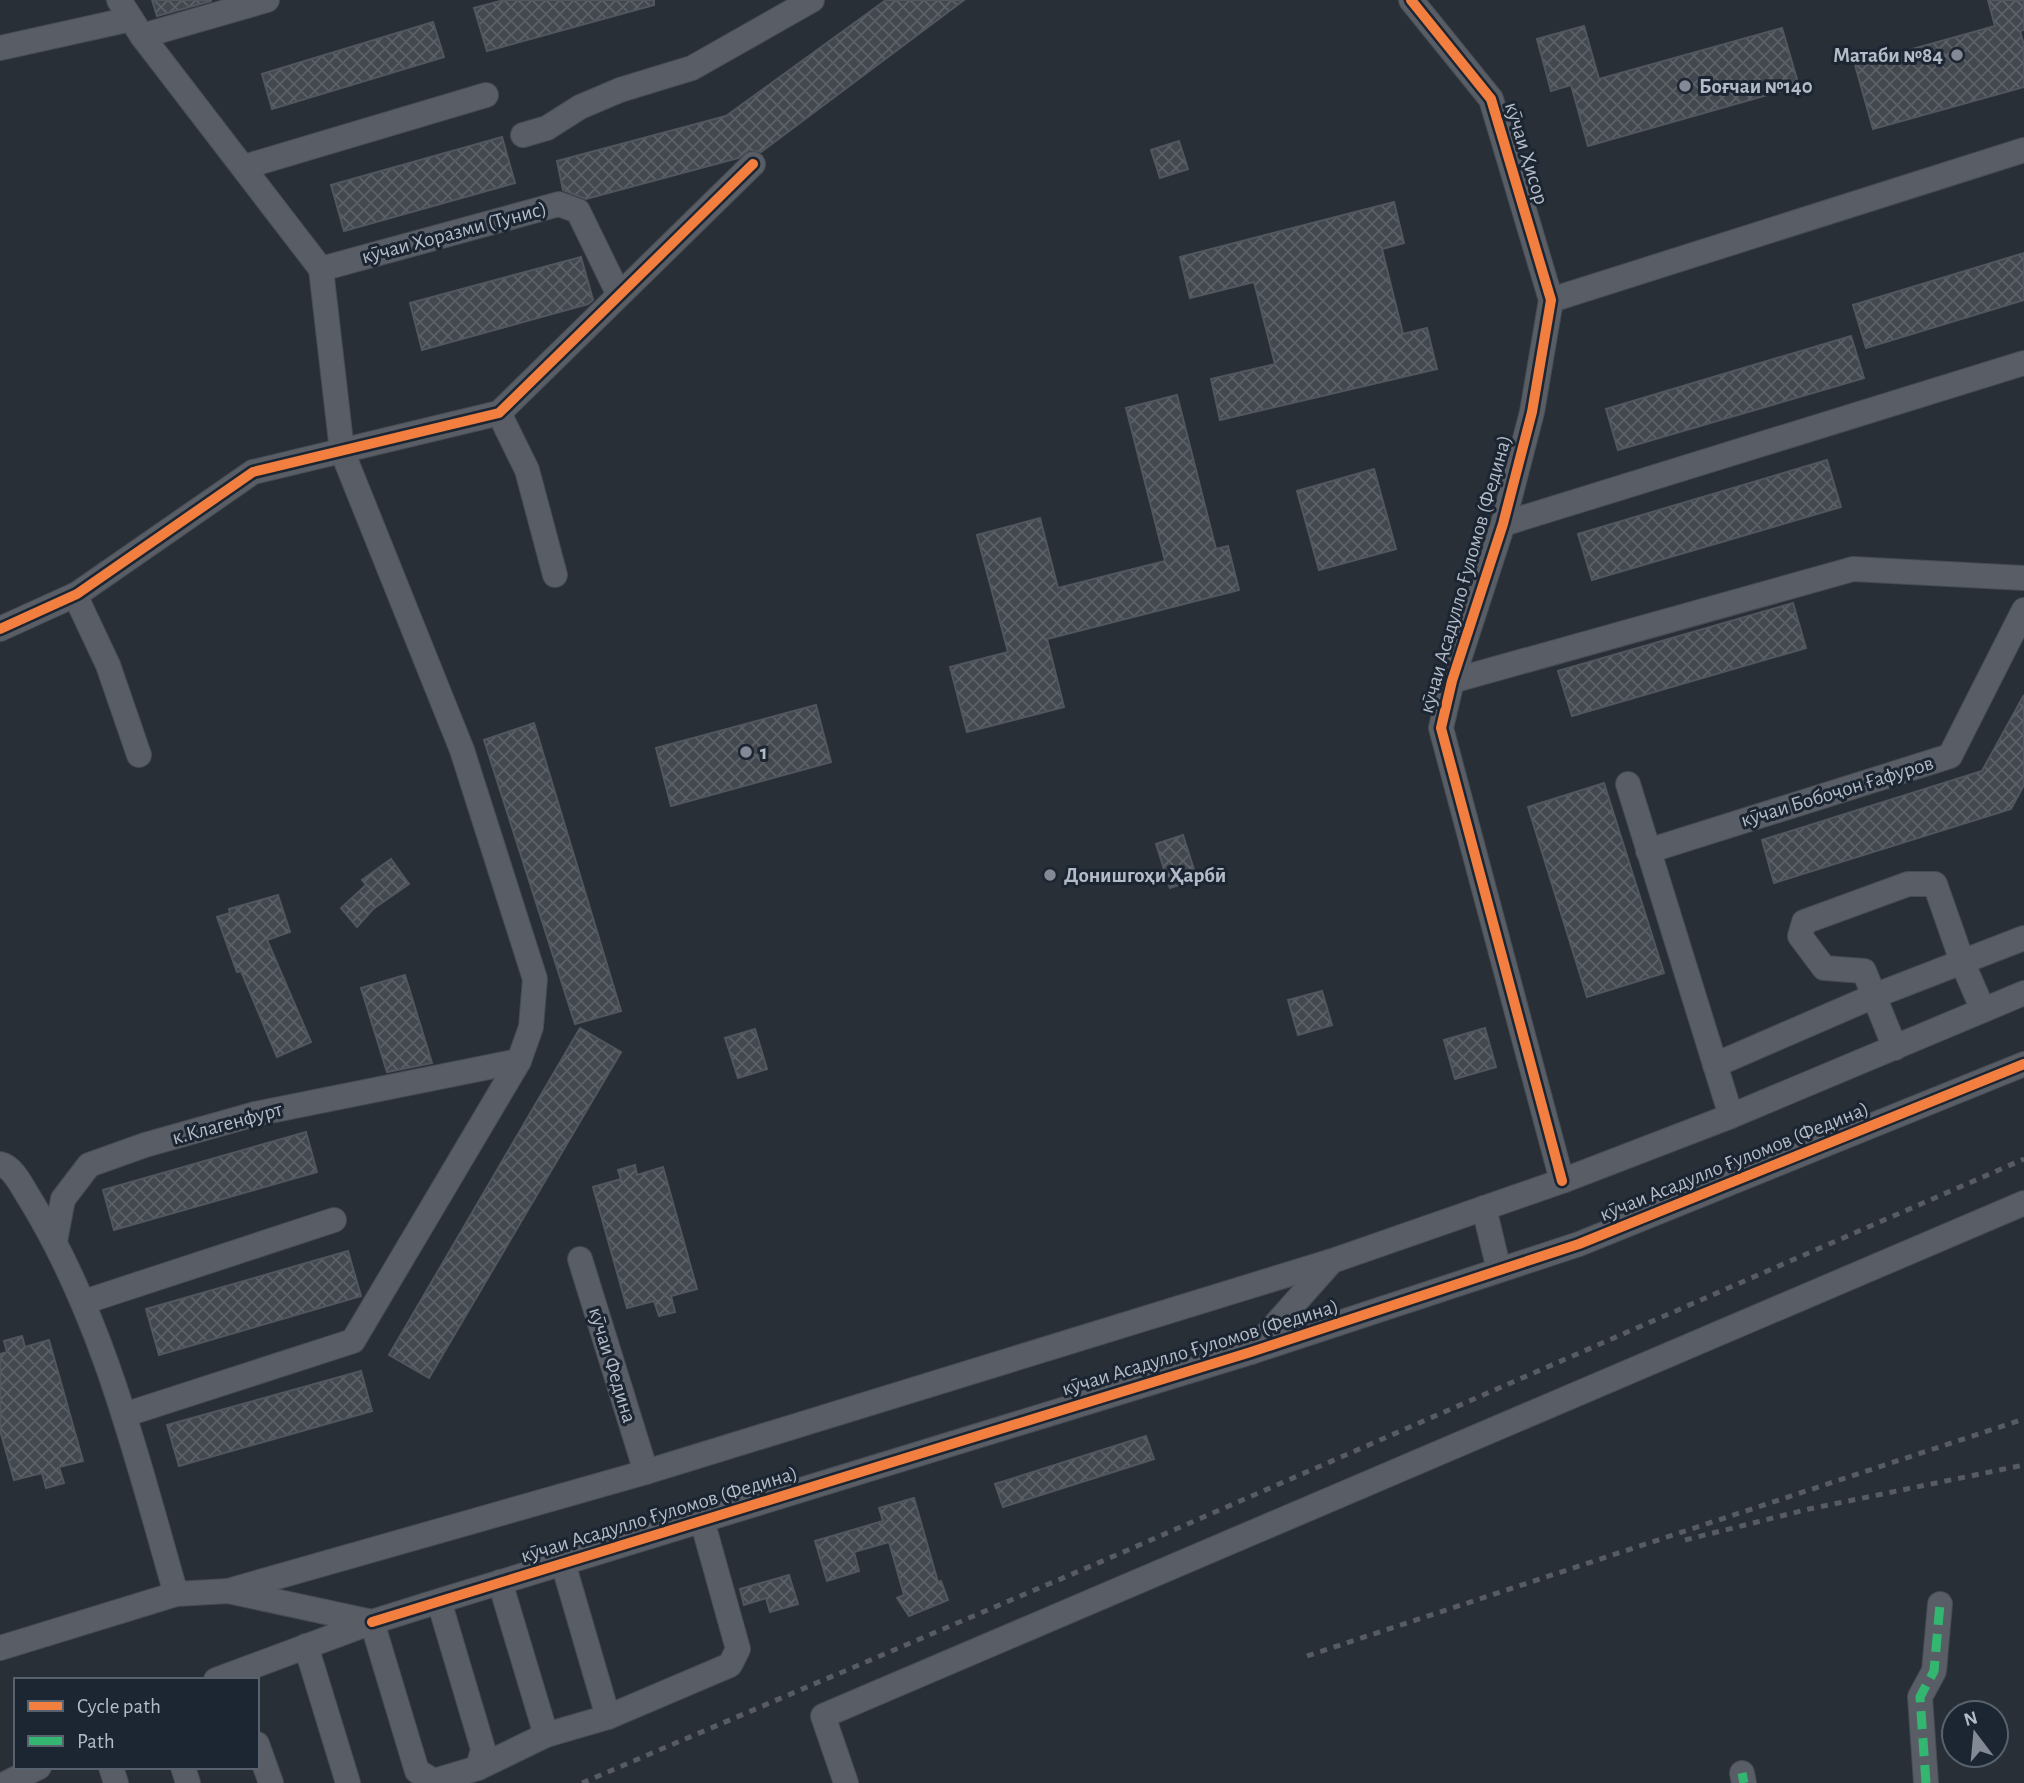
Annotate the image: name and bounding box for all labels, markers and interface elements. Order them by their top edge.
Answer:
place label: Матаби №84 [1833,45,1943,66]
marker: Матаби №84 [1949,47,1965,63]
place label: Боғчаи №140 [1699,76,1813,97]
marker: Боғчаи №140 [1677,78,1693,94]
street label: кӯчаи Ҳисор [1501,99,1552,207]
street label: кӯчаи Хоразми (Тунис) [359,198,549,267]
street label: кӯчаи Асадулло Ғуломов (Федина) [1416,433,1515,716]
place label: 1 [760,742,768,763]
marker: 1 [738,744,754,760]
street label: кӯчаи Бобоҷон Ғафуров [1738,752,1936,831]
place label: Донишгоҳи Ҳарбӣ [1064,865,1226,886]
marker: Донишгоҳи Ҳарбӣ [1042,867,1058,883]
street label: кӯчаи Асадулло Ғуломов (Федина) [1597,1098,1872,1225]
street label: к.Клагенфурт [170,1099,285,1148]
street label: кӯчаи Асадулло Ғуломов (Федина) [1059,1295,1341,1400]
street label: кӯчаи Федина [585,1305,640,1426]
street label: кӯчаи Асадулло Ғуломов (Федина) [518,1462,800,1567]
legend [14,1678,259,1769]
text: Cycle path [77,1696,161,1717]
north arrow [1940,1699,2010,1769]
text: N [1962,1708,1980,1730]
text: Path [77,1731,115,1752]

